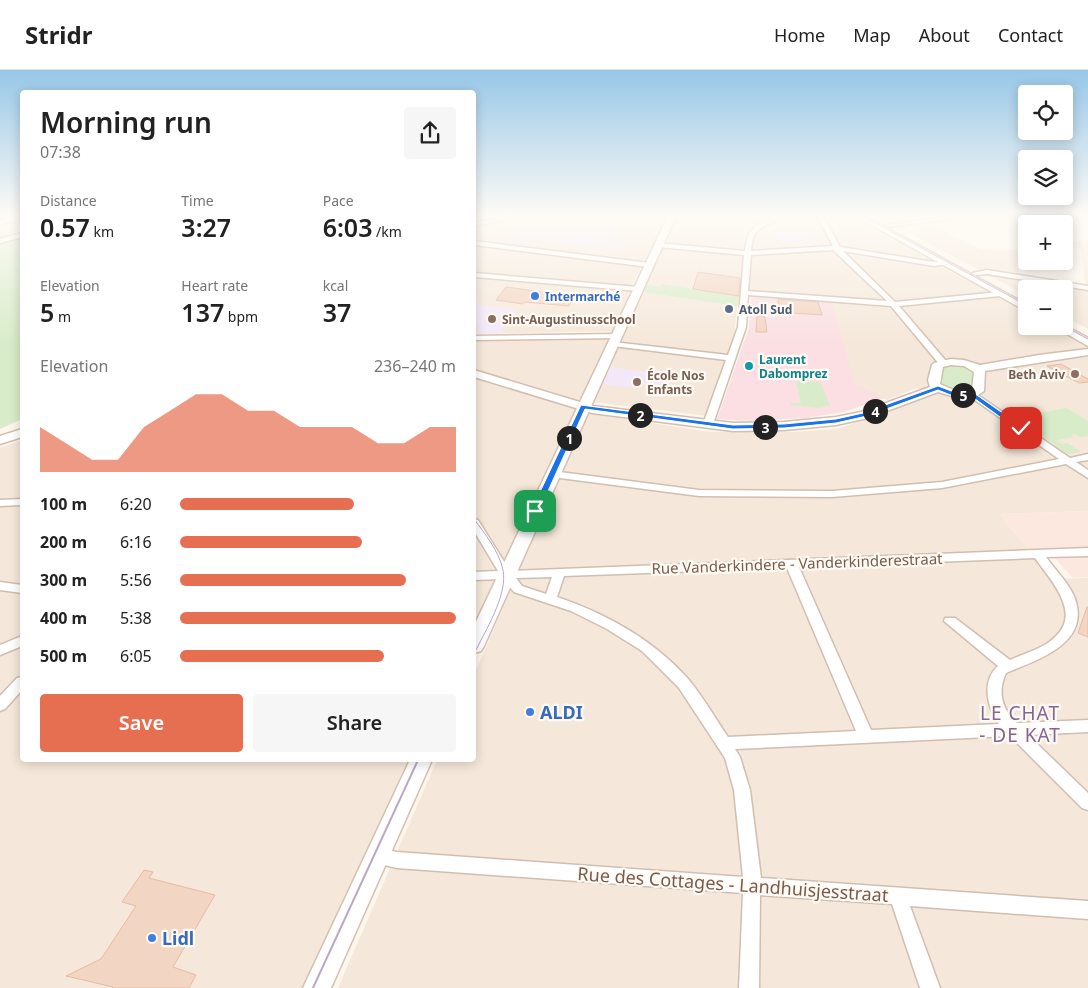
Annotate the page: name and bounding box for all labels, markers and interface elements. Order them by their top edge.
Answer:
text: Stridr [25,18,92,51]
text: Home [774,23,825,47]
text: Map [853,23,891,47]
text: About [919,23,970,47]
text: Contact [998,23,1063,47]
map controls [1018,85,1073,335]
button: locate [1018,85,1073,140]
text: Morning run [40,103,212,141]
button: share [404,107,456,159]
text: 07:38 [40,141,81,163]
button: layers [1018,150,1073,205]
text: Distance [40,191,97,210]
text: Time [181,191,214,210]
text: Pace [323,191,354,210]
text: 0.57 [40,210,90,244]
text: 3:27 [181,210,231,244]
text: 6:03 [323,210,372,244]
button: + [1018,215,1073,270]
text: km [90,222,114,241]
text: /km [372,222,402,241]
text: Elevation [40,276,100,295]
text: Heart rate [181,276,248,295]
text: kcal [323,276,348,295]
button: − [1018,280,1073,335]
place label: Intermarché [545,288,620,305]
marker: Intermarché [529,290,541,302]
text: 5 [40,295,54,329]
text: 137 [181,295,224,329]
text: 37 [323,295,351,329]
place label: Atoll Sud [739,301,792,318]
marker: Atoll Sud [723,303,735,315]
text: m [54,307,71,326]
text: bpm [224,307,258,326]
place label: Sint-Augustinusschool [502,311,636,328]
marker: Sint-Augustinusschool [486,313,498,325]
place label: Laurent Dabomprez [759,351,828,382]
text: Elevation [40,355,108,377]
text: 236–240 m [374,355,456,377]
marker: Laurent Dabomprez [743,360,755,372]
place label: Beth Aviv [1008,366,1065,383]
place label: École Nos Enfants [647,367,705,398]
marker: Beth Aviv [1069,368,1081,380]
marker: École Nos Enfants [631,376,643,388]
pin: 5 [950,382,976,408]
text: 5 [959,386,968,405]
pin: 4 [862,398,888,424]
pin: 2 [628,402,652,428]
text: 4 [871,402,880,421]
text: 2 [636,406,645,425]
pin [1000,407,1042,449]
pin: 3 [752,414,778,440]
icon: check [1007,414,1035,442]
text: 3 [761,418,770,437]
pin: 1 [556,426,582,450]
text: 1 [565,429,574,448]
pin [514,490,556,532]
text: 100 m [40,493,87,515]
text: 6:20 [120,493,152,515]
icon: arrive [521,497,549,525]
text: 200 m [40,531,87,553]
text: 6:16 [120,531,152,553]
street label: Rue Vanderkindere - Vanderkinderestraat [651,548,943,578]
text: 300 m [40,569,87,591]
text: 5:56 [120,569,152,591]
text: 400 m [40,607,87,629]
text: 5:38 [120,607,152,629]
text: 500 m [40,645,87,667]
text: 6:05 [120,645,152,667]
button: Save [40,694,243,752]
button: Share [253,694,456,752]
place label: ALDI [540,700,583,724]
district label: LE CHAT - DE KAT [979,700,1061,748]
marker: ALDI [524,706,536,718]
street label: Rue des Cottages - Landhuisjesstraat [577,861,890,907]
place label: Lidl [162,926,194,950]
marker: Lidl [146,932,158,944]

